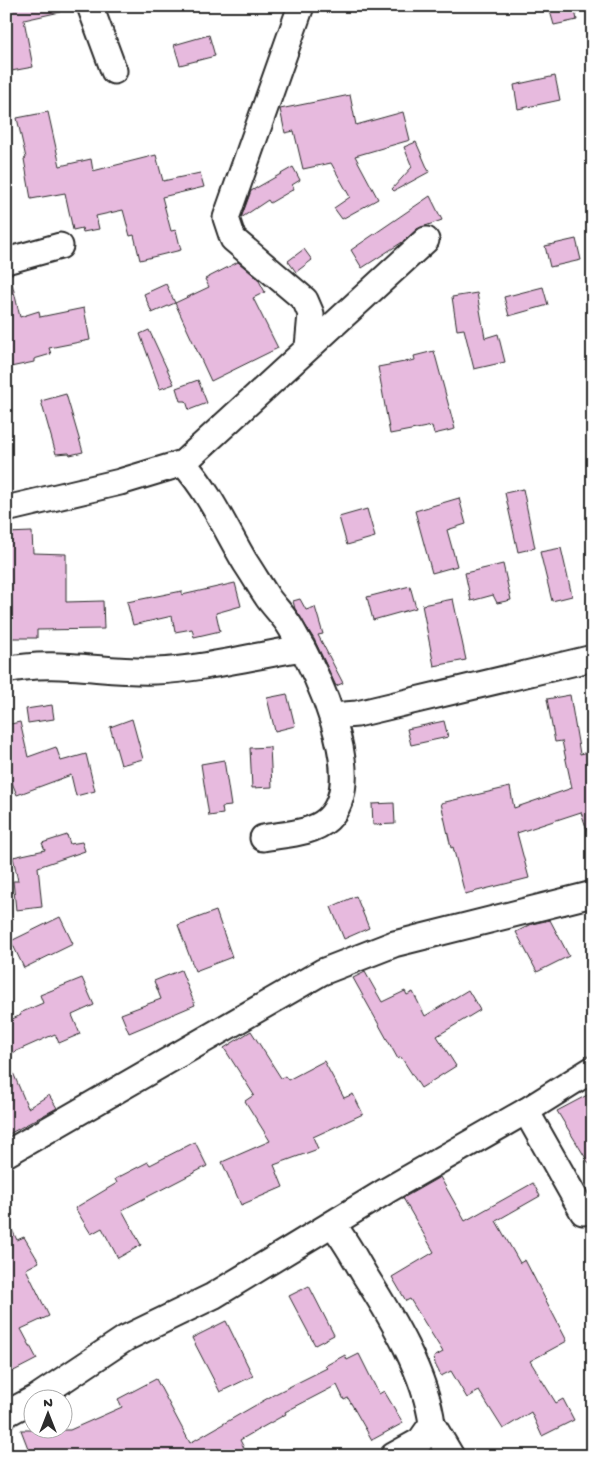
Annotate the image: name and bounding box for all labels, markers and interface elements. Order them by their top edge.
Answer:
north arrow [22,1390,72,1440]
text: N [43,1395,53,1412]

